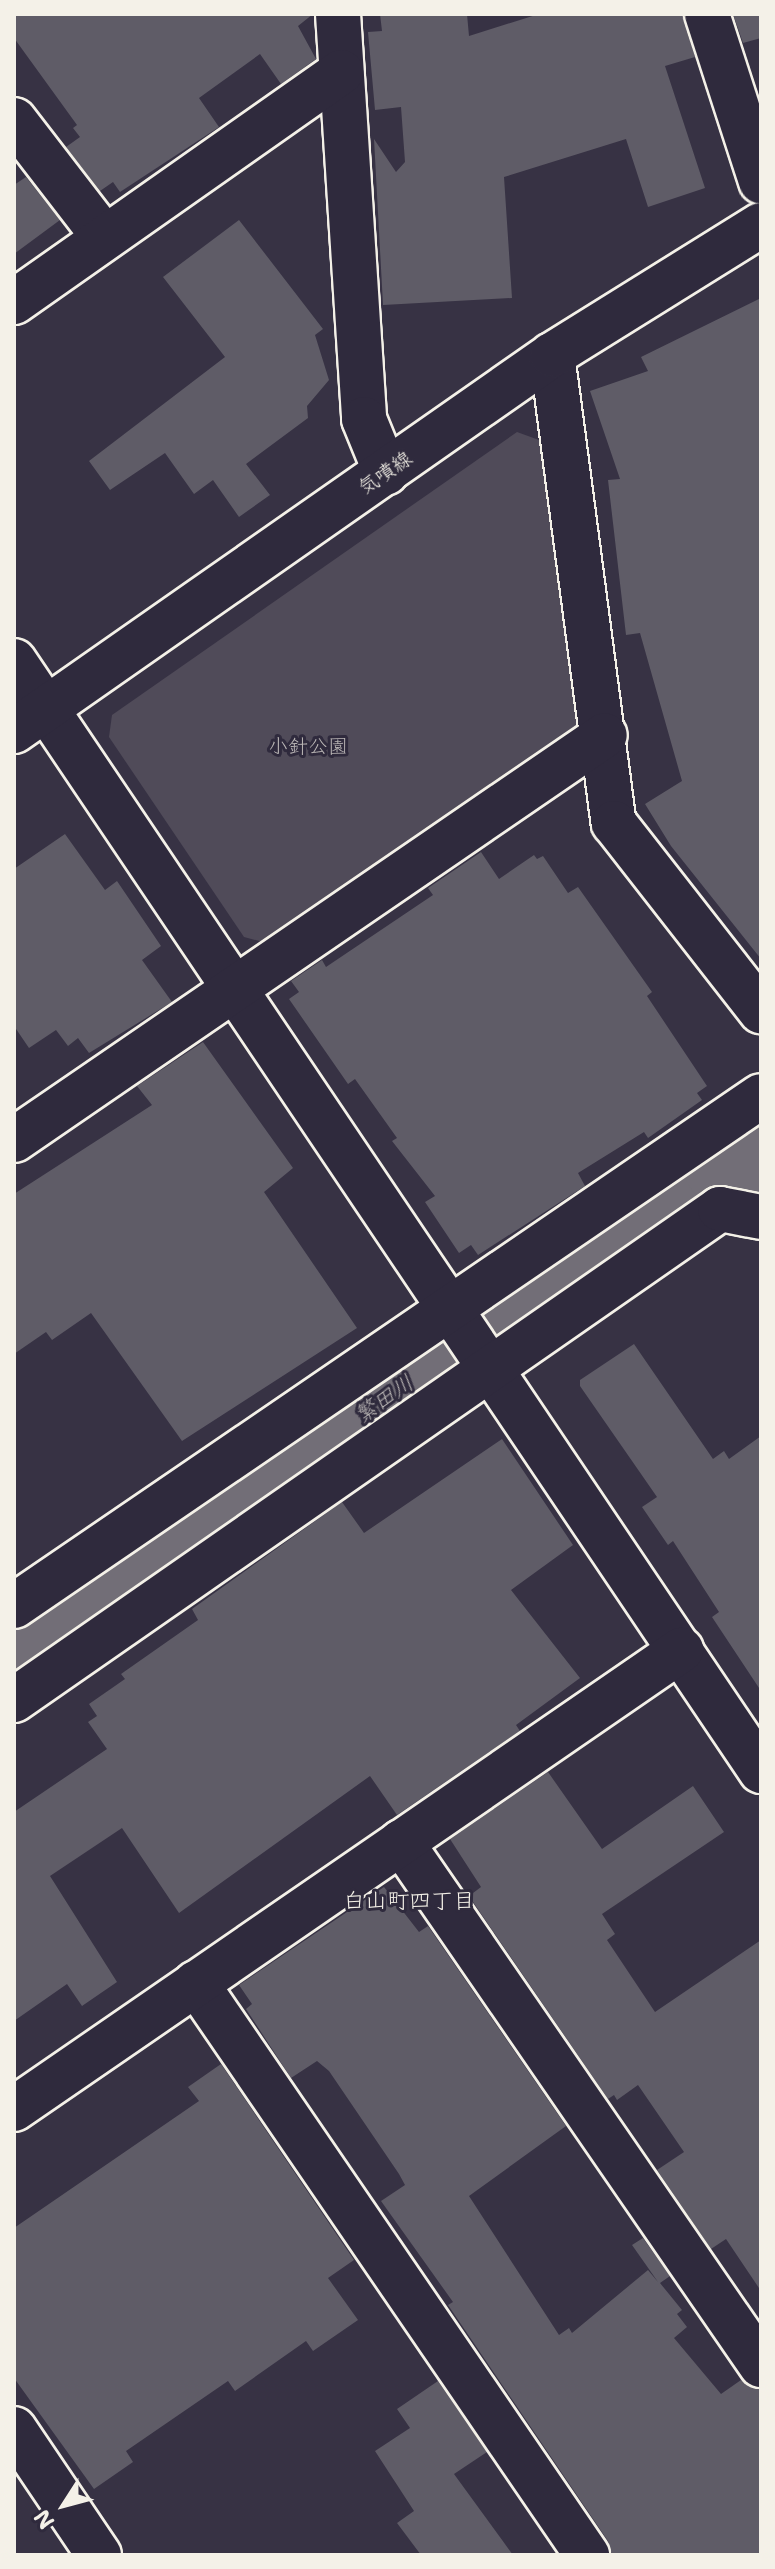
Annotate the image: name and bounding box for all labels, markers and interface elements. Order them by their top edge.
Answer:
street label: 気噴線 [354,446,416,500]
park label: 小針公園 [268,734,348,758]
water label: 繁田川 [349,1369,419,1429]
district label: 白山町四丁目 [343,1888,475,1914]
north arrow [24,2465,104,2545]
text: N [27,2504,61,2535]

